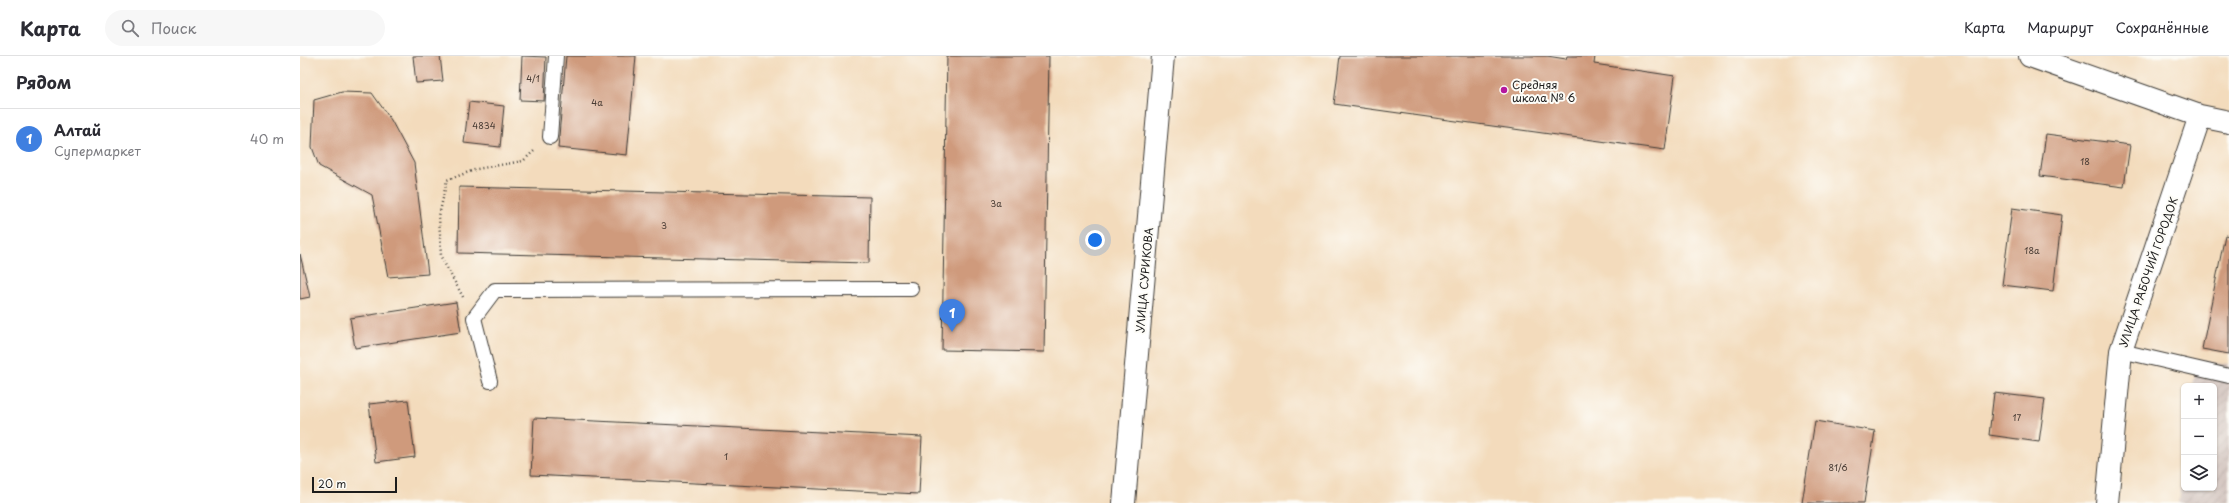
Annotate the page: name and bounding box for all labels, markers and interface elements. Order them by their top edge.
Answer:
search box [105,10,385,46]
text: Карта [20,14,81,42]
text: Поиск [151,16,196,39]
icon: search [119,17,141,39]
text: Карта [1964,17,2005,38]
text: Маршрут [2027,17,2093,38]
text: Сохранённые [2115,17,2209,38]
text: Рядом [16,69,71,95]
house number: 4/1 [526,71,540,85]
place label: Средняя школа № 6 [1512,76,1575,106]
marker: Средняя школа № 6 [1499,85,1509,95]
house number: 4а [591,95,603,109]
text: Алтай [54,118,101,141]
house number: 4834 [472,118,496,132]
text: 1 [26,129,32,148]
text: 40 m [250,129,284,148]
text: Супермаркет [54,141,141,160]
house number: 18 [2080,154,2090,168]
street label: УЛИЦА РАБОЧИЙ ГОРОДОК [2114,195,2182,349]
house number: 3а [990,196,1002,210]
house number: 3 [661,218,667,232]
street label: УЛИЦА СУРИКОВА [1131,227,1157,333]
your location [1085,230,1105,250]
house number: 18а [2024,243,2040,257]
pin: 1 [939,299,965,332]
map controls [2181,383,2217,491]
button: + [2181,383,2217,419]
house number: 17 [2013,410,2022,424]
button: − [2181,419,2217,455]
house number: 1 [724,449,728,463]
button: layers [2181,455,2217,491]
house number: 81/6 [1828,460,1848,474]
scale bar [312,475,397,494]
text: 20 m [318,475,346,492]

